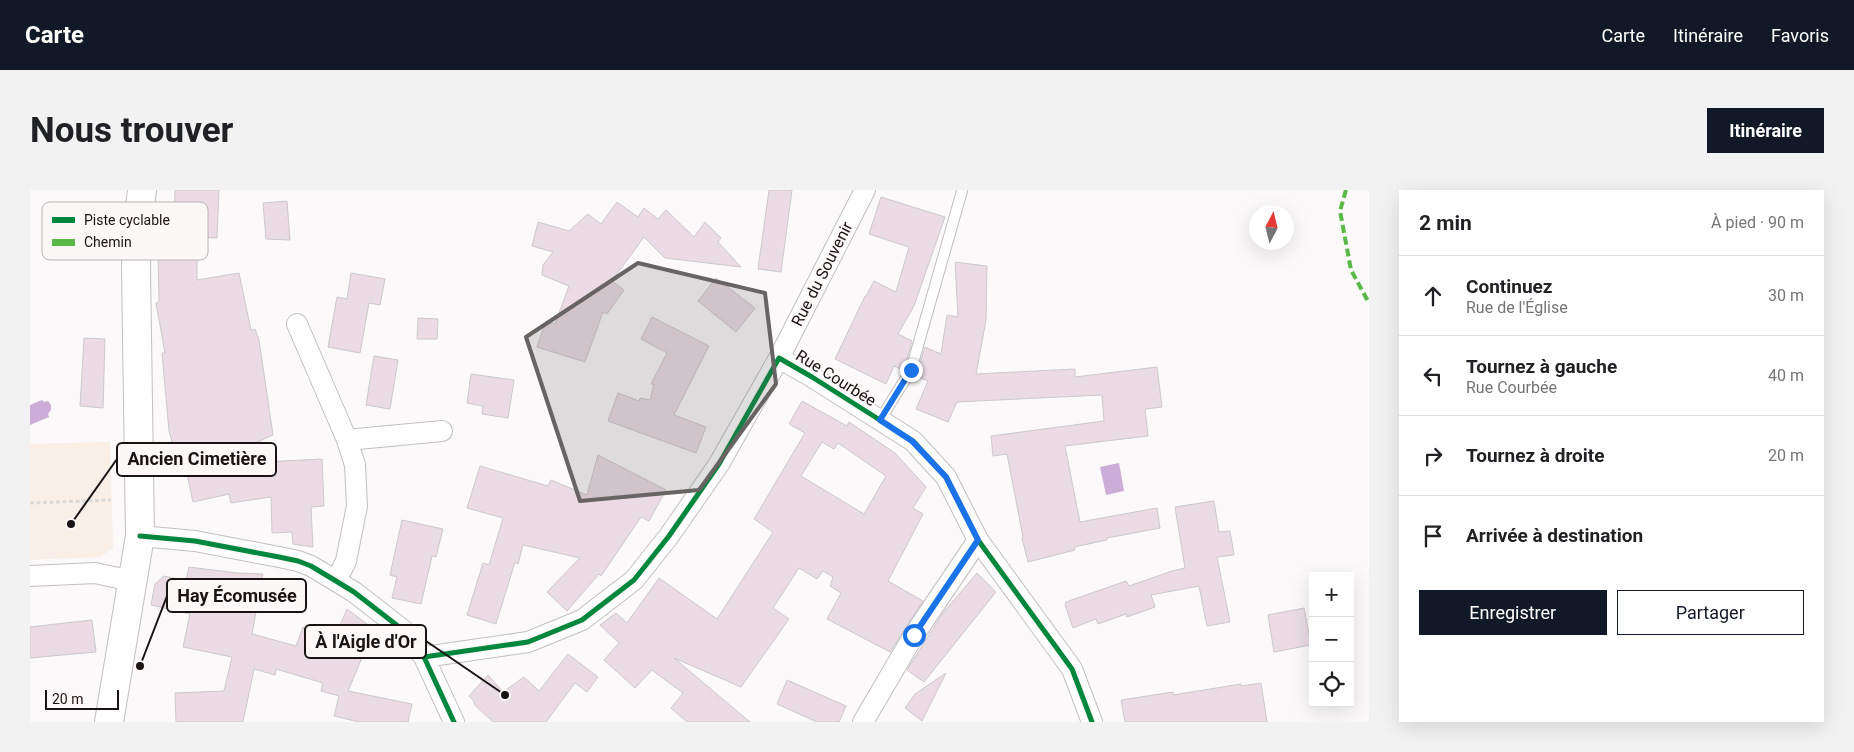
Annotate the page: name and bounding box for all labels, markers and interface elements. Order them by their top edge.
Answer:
text: Carte [25,21,84,49]
text: Carte [1602,25,1645,46]
text: Itinéraire [1673,25,1743,46]
text: Favoris [1771,25,1829,46]
button: Itinéraire [1707,108,1824,153]
text: Nous trouver [30,110,233,151]
legend [42,202,208,260]
north arrow [1249,205,1294,250]
text: 2 min [1419,211,1472,235]
text: Piste cyclable [84,212,170,228]
text: À pied · 90 m [1711,213,1804,232]
street label: Rue du Souvenir [788,218,857,329]
text: Chemin [84,234,132,250]
text: Continuez [1466,275,1552,298]
icon: ahead [1419,282,1447,310]
text: 30 m [1768,286,1804,305]
text: Rue de l'Église [1466,298,1568,317]
street label: Rue Courbée [792,346,880,410]
text: Tournez à gauche [1466,355,1617,378]
route end [900,359,923,382]
icon: left [1419,362,1447,390]
text: 40 m [1768,366,1804,385]
text: Rue Courbée [1466,378,1557,397]
icon: right [1419,442,1447,470]
callout: Ancien Cimetière [117,443,276,476]
text: Tournez à droite [1466,444,1605,467]
text: 20 m [1768,446,1804,465]
text: Ancien Cimetière [128,448,267,469]
icon: arrive [1419,522,1447,550]
text: Arrivée à destination [1466,524,1643,547]
map controls [1309,572,1354,707]
button: + [1309,572,1354,617]
callout: Hay Écomusée [167,579,306,612]
text: Hay Écomusée [177,585,297,606]
button: Enregistrer [1419,590,1607,635]
button: Partager [1617,590,1804,635]
button: − [1309,617,1354,662]
route start [903,624,926,647]
callout: À l'Aigle d'Or [305,625,426,658]
text: À l'Aigle d'Or [315,631,417,652]
button: locate [1309,662,1354,707]
scale bar [45,687,119,710]
text: 20 m [52,691,84,707]

